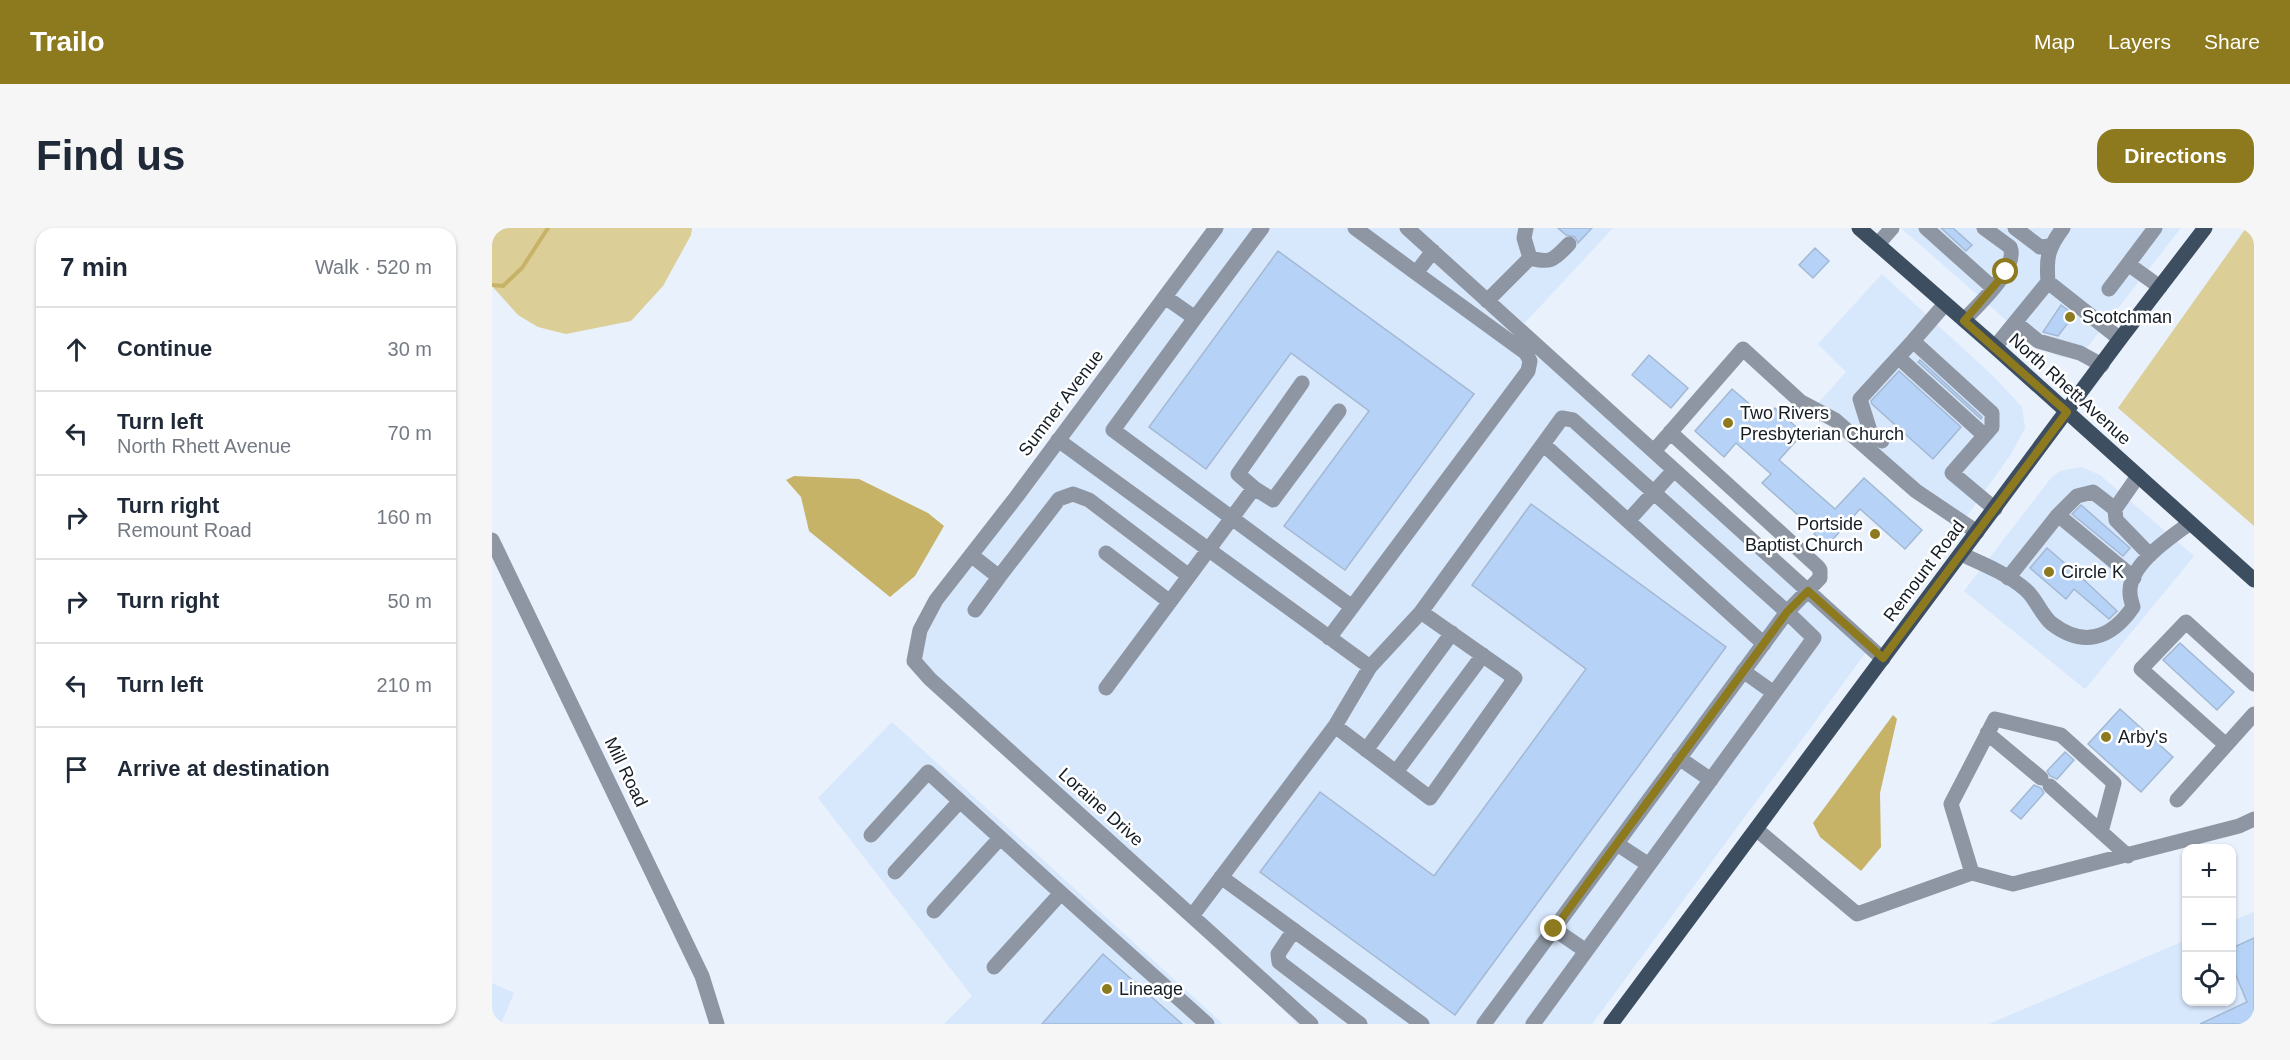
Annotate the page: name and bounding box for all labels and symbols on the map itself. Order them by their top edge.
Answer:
route start [1992,258,2018,284]
place label: Scotchman [2082,307,2172,327]
marker: Scotchman [2063,310,2077,324]
street label: North Rhett Avenue [2005,329,2135,449]
street label: Sumner Avenue [1015,346,1107,460]
place label: Two Rivers Presbyterian Church [1740,403,1904,444]
marker: Two Rivers Presbyterian Church [1721,416,1735,430]
place label: Portside Baptist Church [1745,514,1863,555]
street label: Remount Road [1880,517,1968,625]
marker: Portside Baptist Church [1868,527,1882,541]
place label: Circle K [2061,562,2124,582]
marker: Circle K [2042,565,2056,579]
place label: Arby's [2118,727,2167,747]
marker: Arby's [2099,730,2113,744]
street label: Mill Road [601,734,651,810]
street label: Loraine Drive [1055,764,1147,850]
route end [1540,915,1566,941]
place label: Lineage [1119,979,1183,999]
marker: Lineage [1100,982,1114,996]

